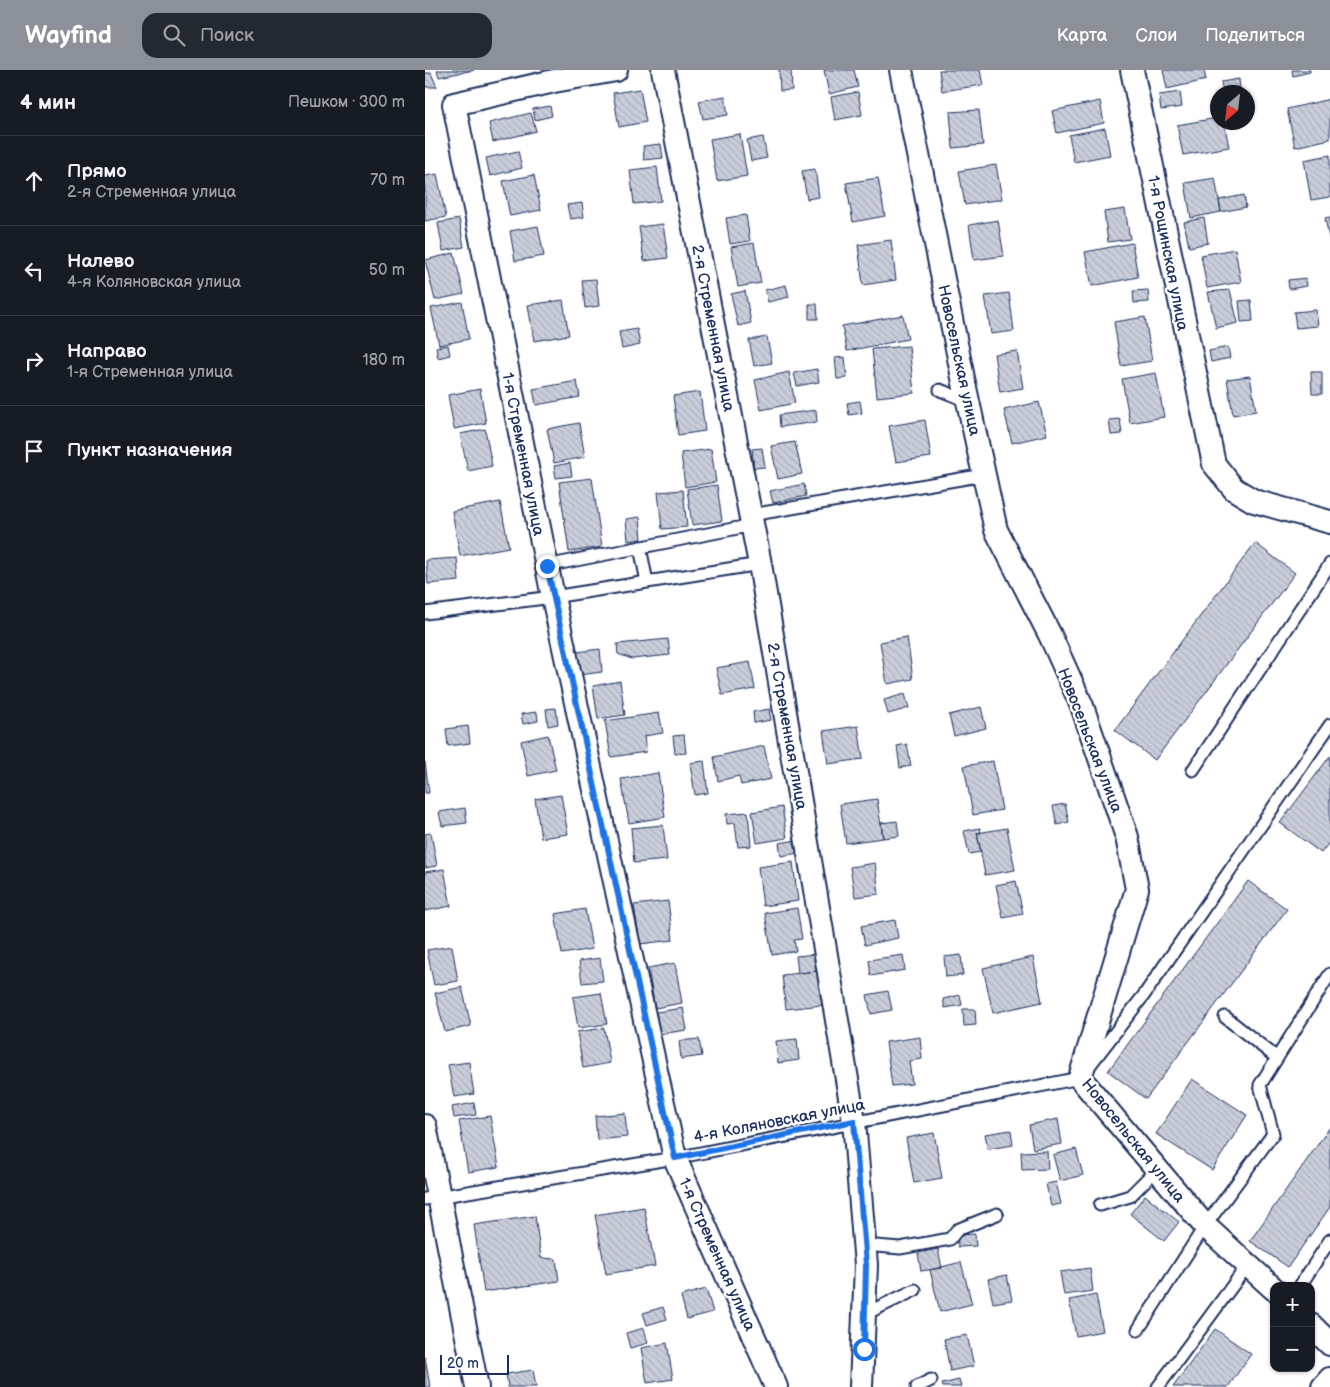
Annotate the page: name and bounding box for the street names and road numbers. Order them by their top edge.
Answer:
street label: 1-я Рощинская улица [1143,174,1192,333]
street label: 2-я Стременная улица [687,243,738,414]
street label: Новосельская улица [933,283,984,438]
street label: 1-я Стременная улица [497,371,548,538]
street label: 2-я Стременная улица [762,641,811,812]
street label: Новосельская улица [1053,665,1126,816]
street label: Новосельская улица [1077,1075,1189,1207]
street label: 4-я Коляновская улица [692,1095,867,1147]
street label: 1-я Стременная улица [674,1175,759,1335]

